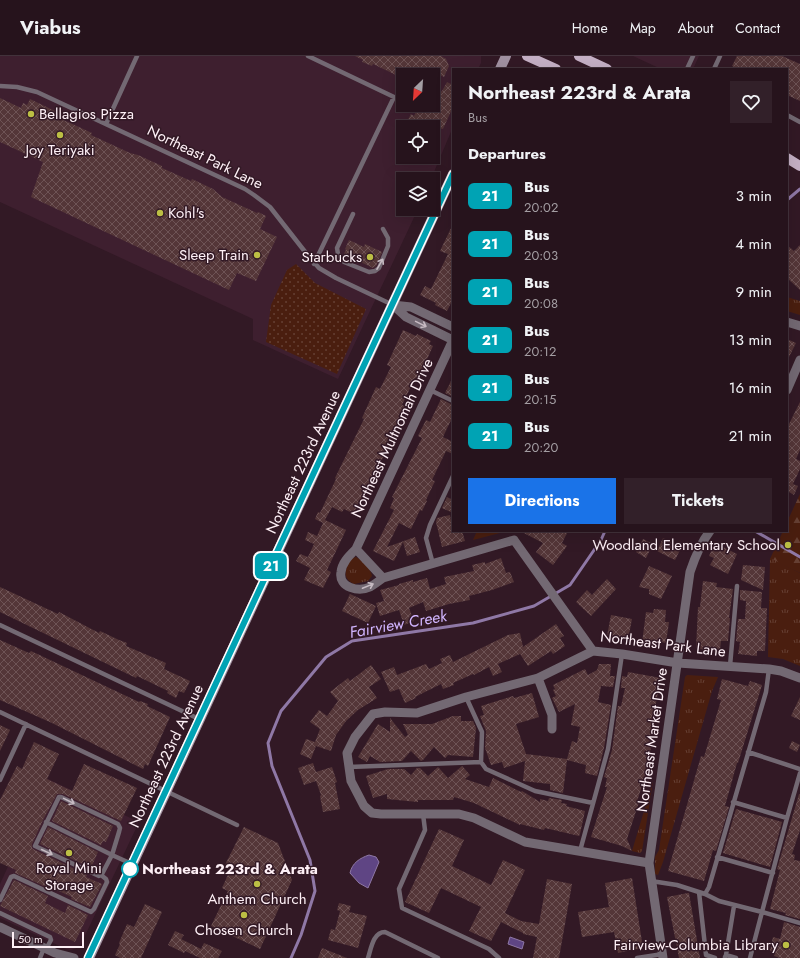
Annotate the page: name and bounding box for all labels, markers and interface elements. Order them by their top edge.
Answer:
text: Viabus [20,14,81,41]
text: Home [572,18,608,38]
text: Map [630,18,656,38]
text: About [678,18,713,38]
text: Contact [735,18,780,38]
north arrow [396,68,440,112]
map controls [396,68,440,216]
text: Northeast 223rd & Arata [468,79,691,106]
button: heart [730,81,772,123]
place label: Bellagios Pizza [39,103,134,125]
text: Bus [468,108,487,127]
marker: Bellagios Pizza [26,109,36,119]
street label: Northeast Park Lane [143,119,267,195]
button: locate [396,120,440,164]
marker: Joy Teriyaki [55,130,65,140]
place label: Joy Teriyaki [23,139,95,161]
text: Departures [468,143,546,165]
button: layers [396,172,440,216]
text: Bus [524,176,549,198]
text: 3 min [736,185,772,207]
text: 21 [482,186,498,206]
text: 20:02 [524,198,558,217]
place label: Kohl's [168,202,204,224]
marker: Kohl's [155,208,165,218]
text: Bus [524,224,549,246]
text: 4 min [735,233,772,255]
text: 21 [482,234,498,254]
place label: Sleep Train [179,244,249,266]
place label: Starbucks [302,246,362,268]
text: 20:03 [524,246,558,265]
marker: Sleep Train [252,250,262,260]
marker: Starbucks [365,252,375,262]
one-way arrow [376,258,384,270]
text: Bus [524,272,549,294]
text: 9 min [735,281,772,303]
text: 21 [482,282,498,302]
text: 20:08 [524,294,558,313]
text: Bus [524,320,549,342]
one-way arrow [415,321,427,329]
text: 13 min [729,329,772,351]
text: 21 [482,330,498,350]
text: 20:12 [524,342,556,361]
street label: Northeast Multnomah Drive [345,355,439,521]
text: Bus [524,368,549,390]
text: 16 min [729,377,772,399]
text: 21 [482,378,498,398]
street label: Northeast 223rd Avenue [260,387,346,537]
text: 20:15 [524,390,556,409]
text: Bus [524,416,549,438]
text: 21 min [729,425,772,447]
text: 21 [482,426,498,446]
text: 20:20 [524,438,558,457]
button: Directions [468,478,616,524]
button: Tickets [624,478,772,524]
place label: Woodland Elementary School [592,534,780,556]
marker: Woodland Elementary School [783,540,793,550]
line badge: 21 [253,553,289,579]
text: 21 [263,556,279,576]
one-way arrow [362,582,374,590]
water label: Fairview Creek [347,604,450,644]
street label: Northeast Park Lane [599,625,727,663]
street label: Northeast Market Drive [631,666,673,814]
street label: Northeast 223rd Avenue [123,681,209,831]
one-way arrow [62,798,74,805]
marker: Royal Mini Storage [64,848,74,858]
one-way arrow [40,849,52,856]
place label: Royal Mini Storage [36,857,102,896]
place label: Northeast 223rd & Arata [142,858,318,880]
marker: Northeast 223rd & Arata [121,860,139,878]
marker: Anthem Church [252,879,262,889]
place label: Anthem Church [207,888,307,910]
marker: Chosen Church [239,910,249,920]
place label: Chosen Church [195,919,293,941]
scale bar [12,930,84,949]
text: 50 m [18,931,43,947]
place label: Fairview-Columbia Library [613,934,778,956]
marker: Fairview-Columbia Library [781,940,791,950]

